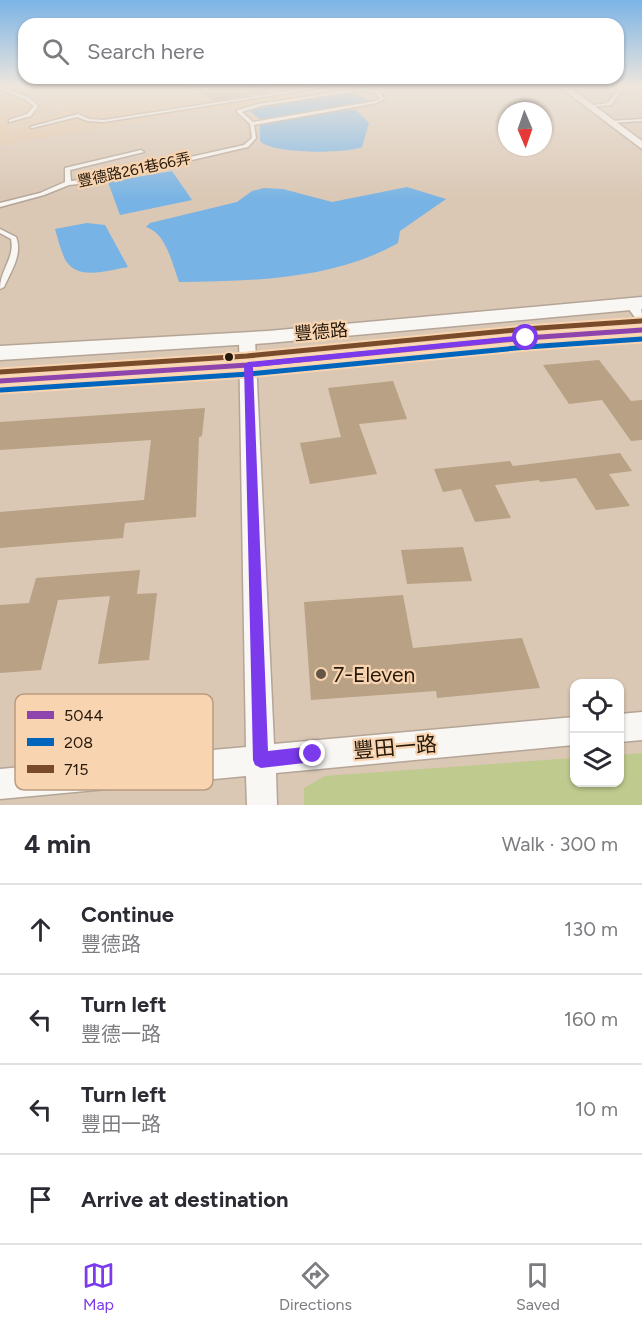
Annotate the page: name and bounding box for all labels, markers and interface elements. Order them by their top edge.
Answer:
search box [18,18,624,84]
icon: search [39,35,72,68]
text: Search here [87,38,205,65]
north arrow [498,102,552,156]
street label: 豐德路261巷66弄 [76,149,192,191]
street label: 豐德路 [293,319,349,345]
route start [512,324,538,350]
unlabelled marker [223,351,235,363]
place label: 7-Eleven [333,662,415,687]
marker: 7-Eleven [314,667,328,681]
map controls [570,679,624,787]
button: locate [570,679,624,733]
legend [15,694,213,790]
text: 5044 [64,706,103,725]
street label: 豐田一路 [352,731,438,763]
text: 208 [64,733,93,752]
button: layers [570,733,624,787]
route end [299,740,325,766]
text: 715 [64,760,88,779]
text: 4 min [24,828,91,860]
text: Walk · 300 m [502,832,618,856]
text: Continue [81,901,174,928]
icon: ahead [24,913,57,946]
text: 130 m [564,917,618,941]
text: 豐德路 [81,932,141,956]
text: Turn left [81,991,167,1018]
icon: left [24,1003,57,1036]
text: 160 m [564,1007,618,1031]
text: 豐德一路 [81,1022,161,1046]
text: Turn left [81,1081,167,1108]
icon: left [24,1093,57,1126]
text: 10 m [575,1097,618,1121]
text: 豐田一路 [81,1112,161,1136]
icon: arrive [24,1183,57,1216]
text: Arrive at destination [81,1186,289,1213]
tab: Map [82,1259,115,1314]
tab: Directions [279,1259,352,1314]
tab: Saved [516,1259,560,1314]

